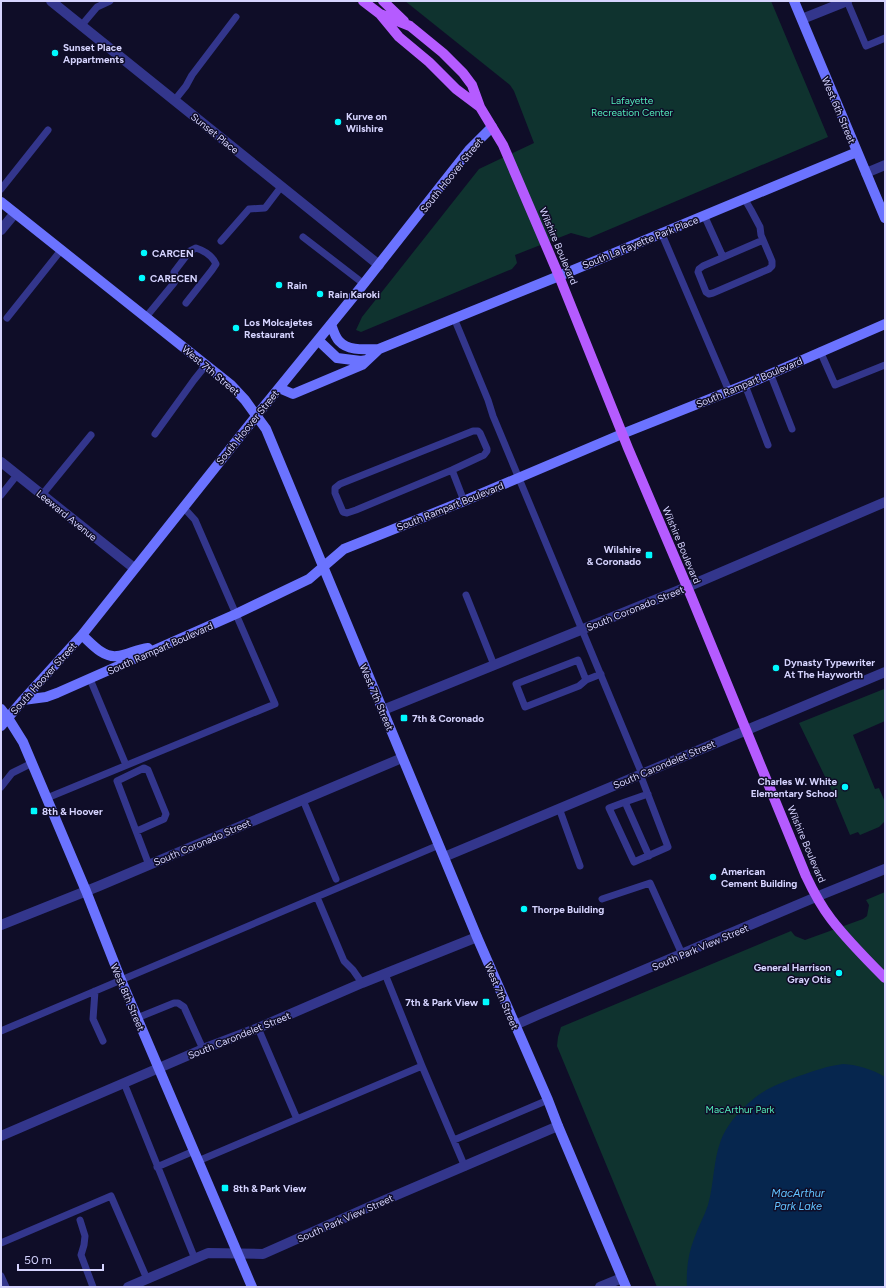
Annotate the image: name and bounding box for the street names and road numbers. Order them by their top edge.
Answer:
street label: West 6th Street [819,75,858,146]
street label: Sunset Place [188,110,242,157]
street label: South Hoover Street [417,135,486,215]
street label: Wilshire Boulevard [536,206,581,287]
street label: South La Fayette Park Place [580,213,701,272]
street label: West 7th Street [179,343,242,398]
street label: South Rampart Boulevard [694,354,804,411]
street label: South Hoover Street [213,387,282,467]
street label: South Rampart Boulevard [395,479,506,534]
street label: Leeward Avenue [34,487,100,544]
street label: Wilshire Boulevard [659,505,704,586]
street label: South Coronado Street [584,583,686,634]
street label: South Rampart Boulevard [105,619,215,678]
street label: South Hoover Street [8,639,79,717]
street label: West 7th Street [357,662,396,733]
street label: South Carondelet Street [611,737,717,792]
street label: Wilshire Boulevard [784,804,829,885]
street label: South Coronado Street [152,816,253,869]
street label: South Park View Street [650,921,751,974]
street label: West 7th Street [482,961,521,1032]
street label: West 8th Street [108,962,148,1033]
street label: South Carondelet Street [186,1009,293,1062]
street label: South Park View Street [295,1191,395,1245]

